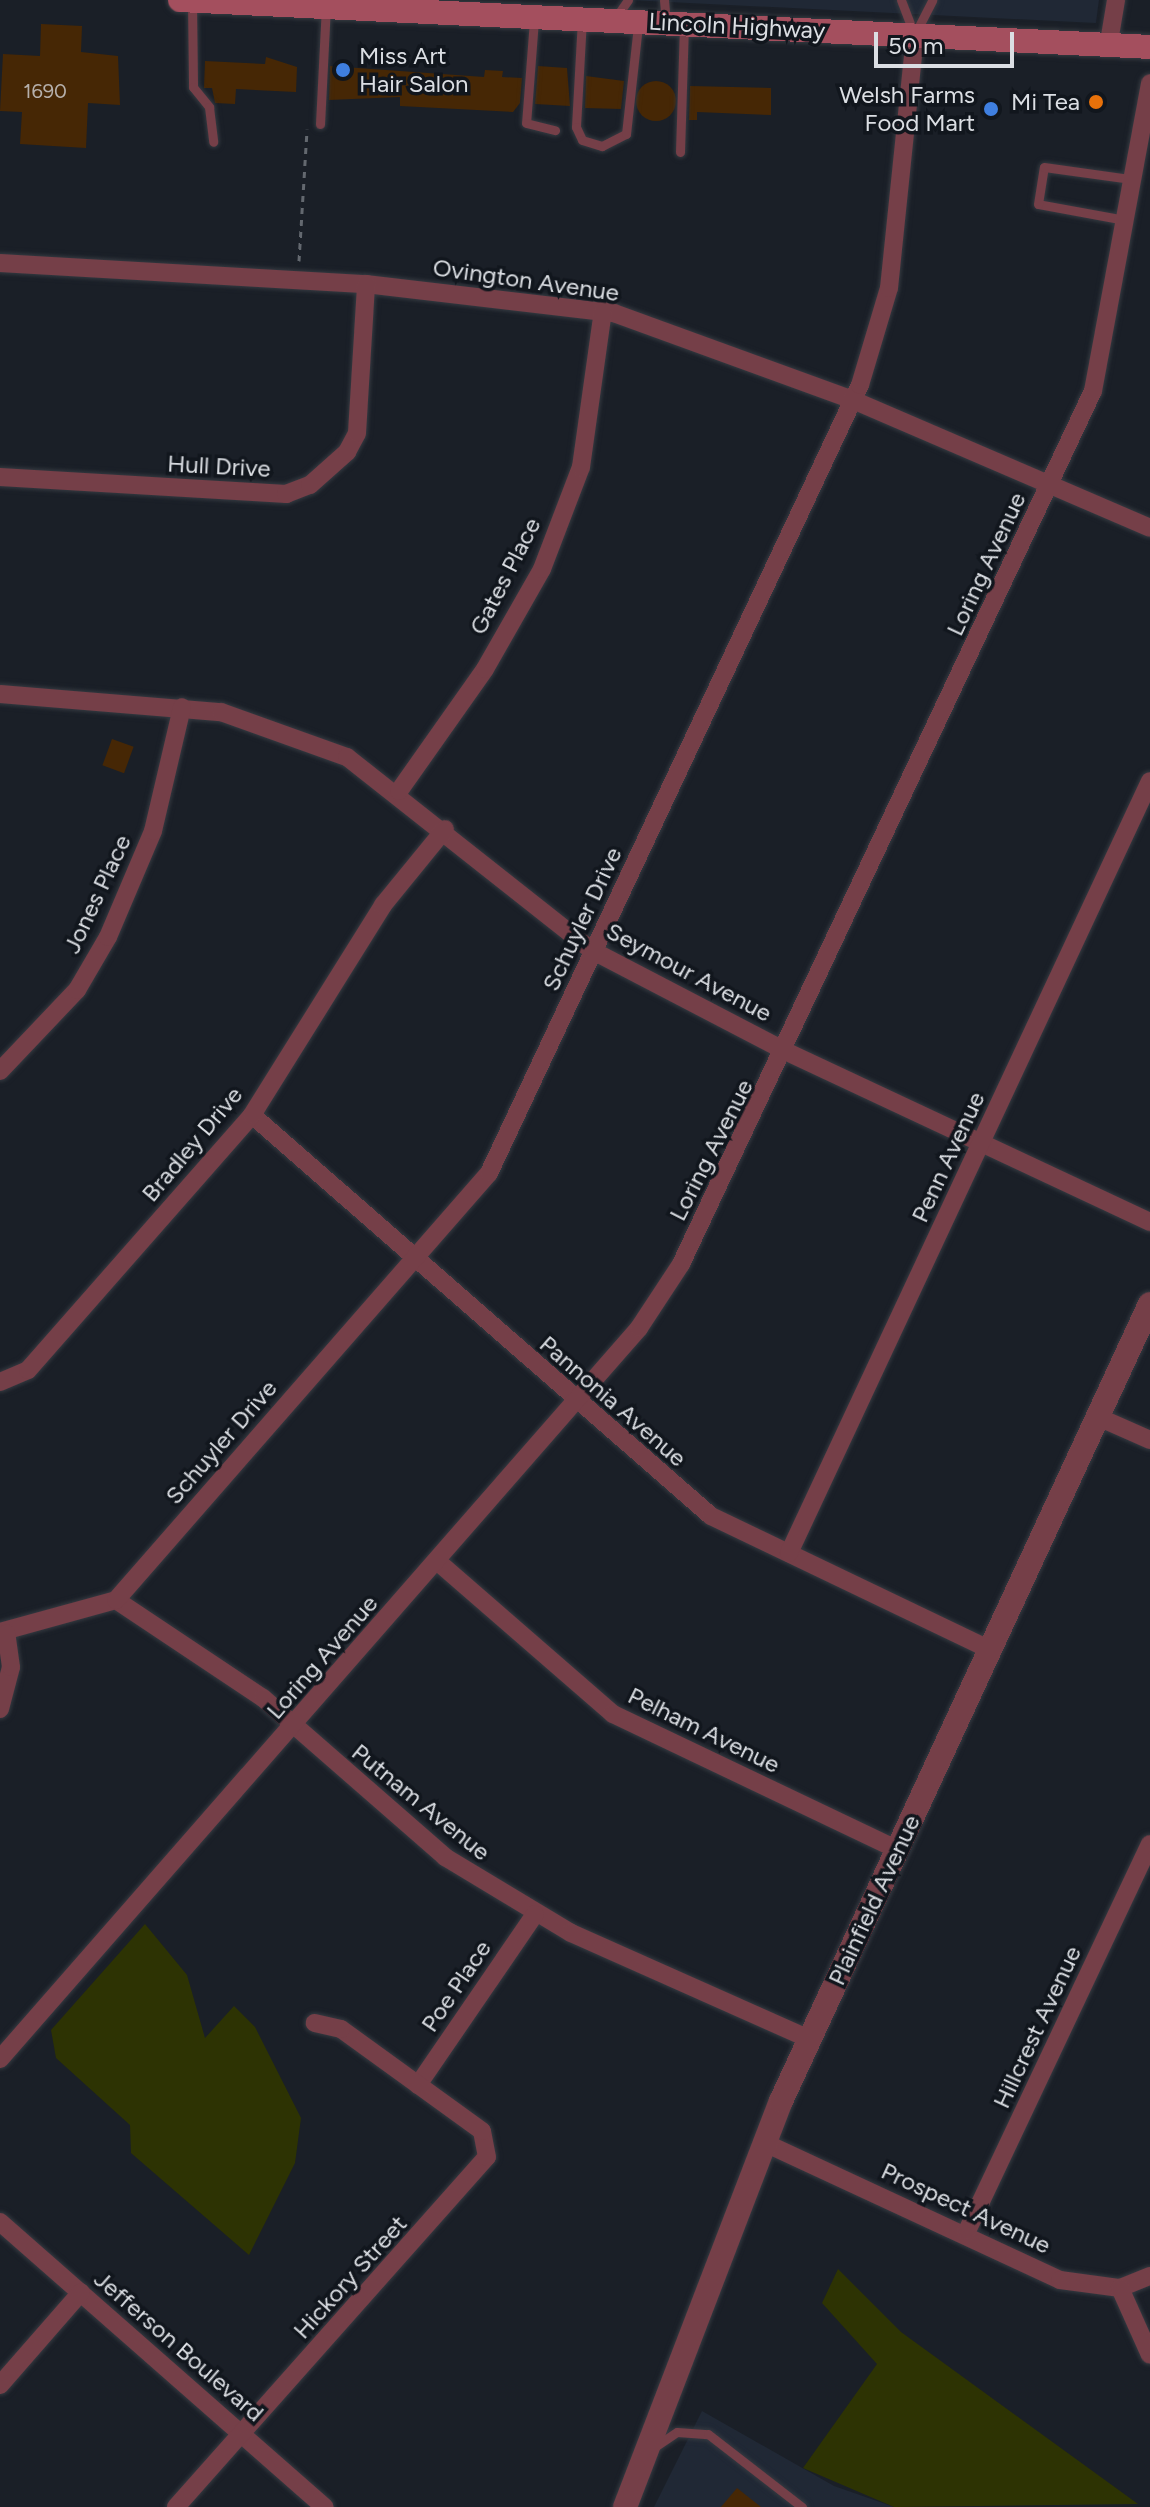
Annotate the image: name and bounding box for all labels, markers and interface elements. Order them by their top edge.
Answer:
street label: Lincoln Highway [648,7,826,45]
scale bar [878,16,1018,66]
text: 50 m [888,31,944,60]
place label: Miss Art Hair Salon [359,42,468,98]
marker: Miss Art Hair Salon [334,61,352,79]
house number: 1690 [23,79,67,103]
place label: Welsh Farms Food Mart [839,81,975,137]
place label: Mi Tea [1011,88,1080,116]
marker: Mi Tea [1087,93,1105,111]
marker: Welsh Farms Food Mart [982,100,1000,118]
street label: Ovington Avenue [431,253,621,307]
street label: Hull Drive [167,449,271,483]
street label: Loring Avenue [940,488,1032,640]
street label: Gates Place [463,513,547,639]
street label: Jones Place [57,830,137,958]
street label: Schuyler Drive [536,843,628,995]
street label: Seymour Avenue [601,916,777,1028]
street label: Loring Avenue [663,1075,759,1225]
street label: Bradley Drive [136,1081,248,1207]
street label: Penn Avenue [905,1087,991,1227]
street label: Pannonia Avenue [534,1329,692,1473]
street label: Schuyler Drive [159,1374,283,1510]
street label: Loring Avenue [260,1589,384,1725]
street label: Pelham Avenue [623,1681,785,1779]
street label: Putnam Avenue [346,1738,496,1866]
street label: Plainfield Avenue [822,1810,926,1990]
street label: Poe Place [415,1935,497,2037]
street label: Hillcrest Avenue [987,1941,1087,2113]
street label: Prospect Avenue [877,2156,1055,2260]
street label: Hickory Street [287,2209,413,2345]
street label: Jefferson Boulevard [88,2264,270,2428]

